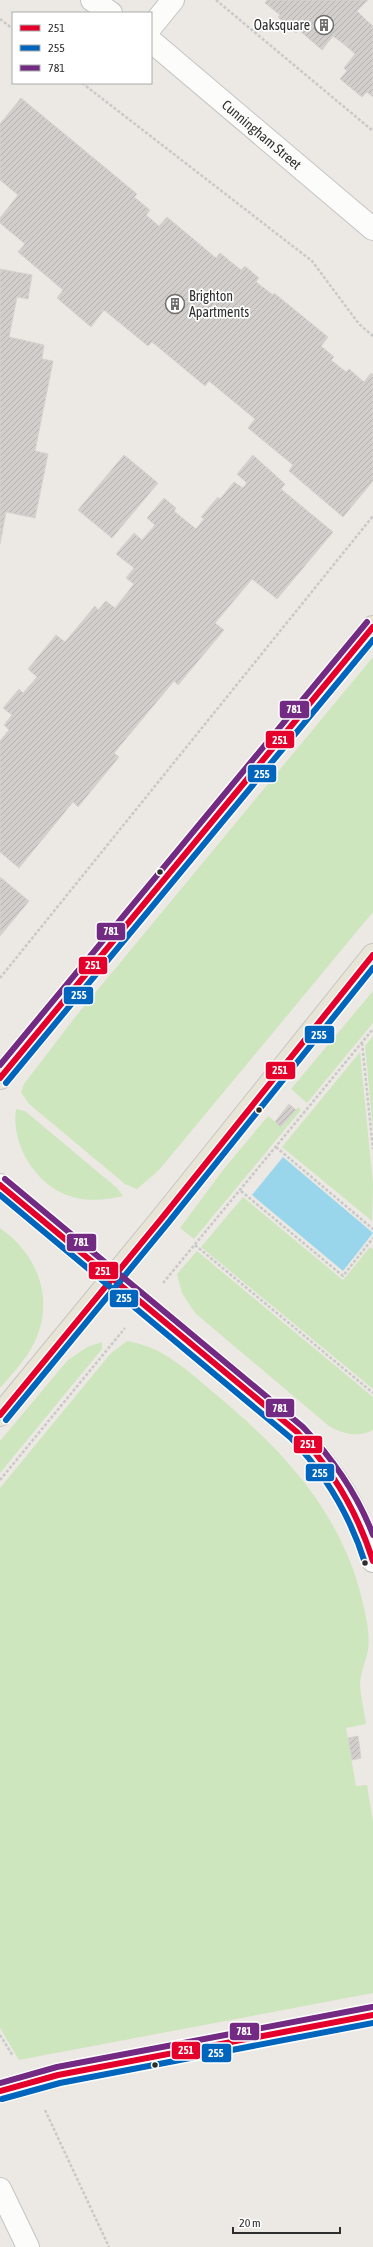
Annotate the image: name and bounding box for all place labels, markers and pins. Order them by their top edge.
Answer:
building icon: Oaksquare [313,14,335,36]
place label: Oaksquare [254,17,310,33]
place label: Brighton Apartments [189,288,249,320]
building icon: Brighton Apartments [164,293,186,315]
unlabelled marker [155,867,165,877]
unlabelled marker [254,1105,264,1115]
unlabelled marker [360,1558,370,1568]
unlabelled marker [150,2060,160,2070]

